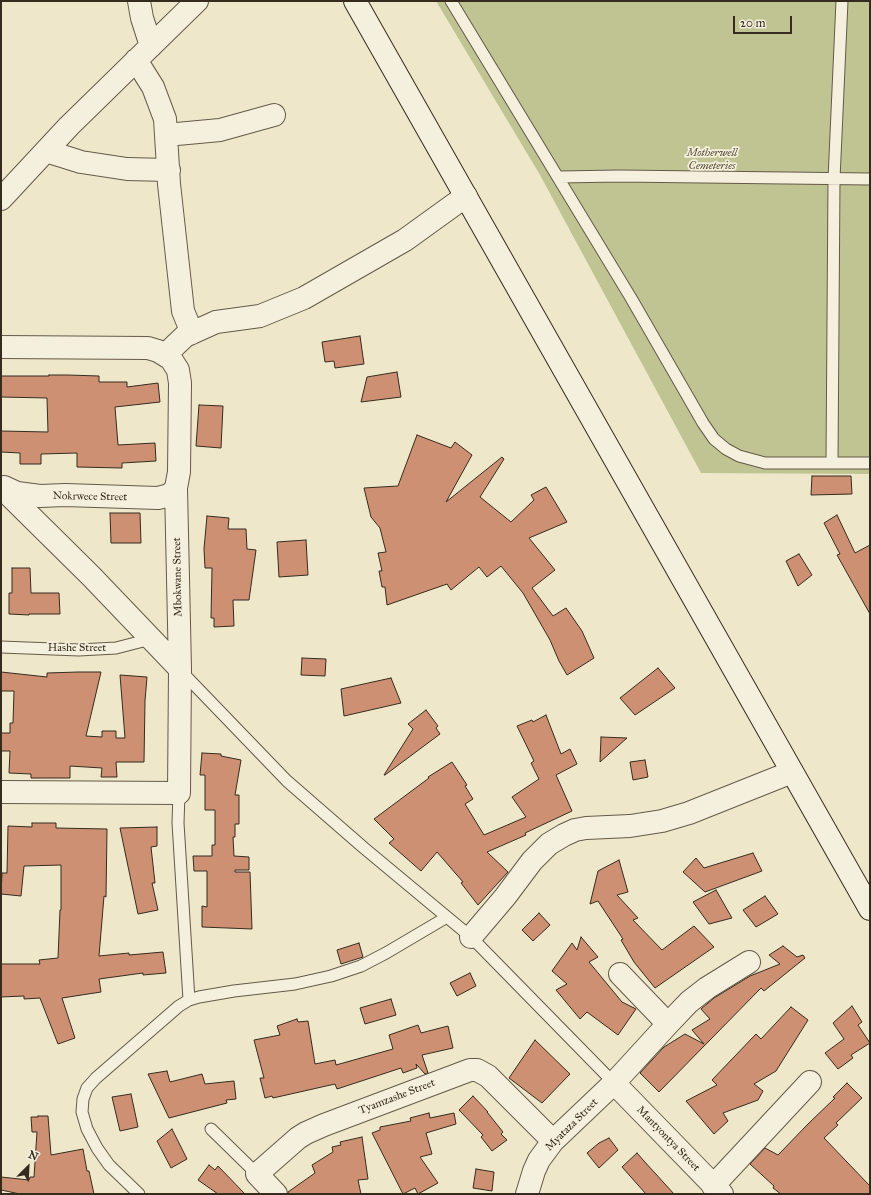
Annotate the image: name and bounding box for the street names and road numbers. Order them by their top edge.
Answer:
street label: Nokrwece Street [53,490,127,504]
street label: Mbokwane Street [171,537,185,617]
street label: Hashe Street [48,641,106,655]
street label: Tyamzashe Street [357,1076,437,1118]
street label: Myataza Street [543,1096,601,1154]
street label: Mantyontya Street [633,1104,703,1174]

